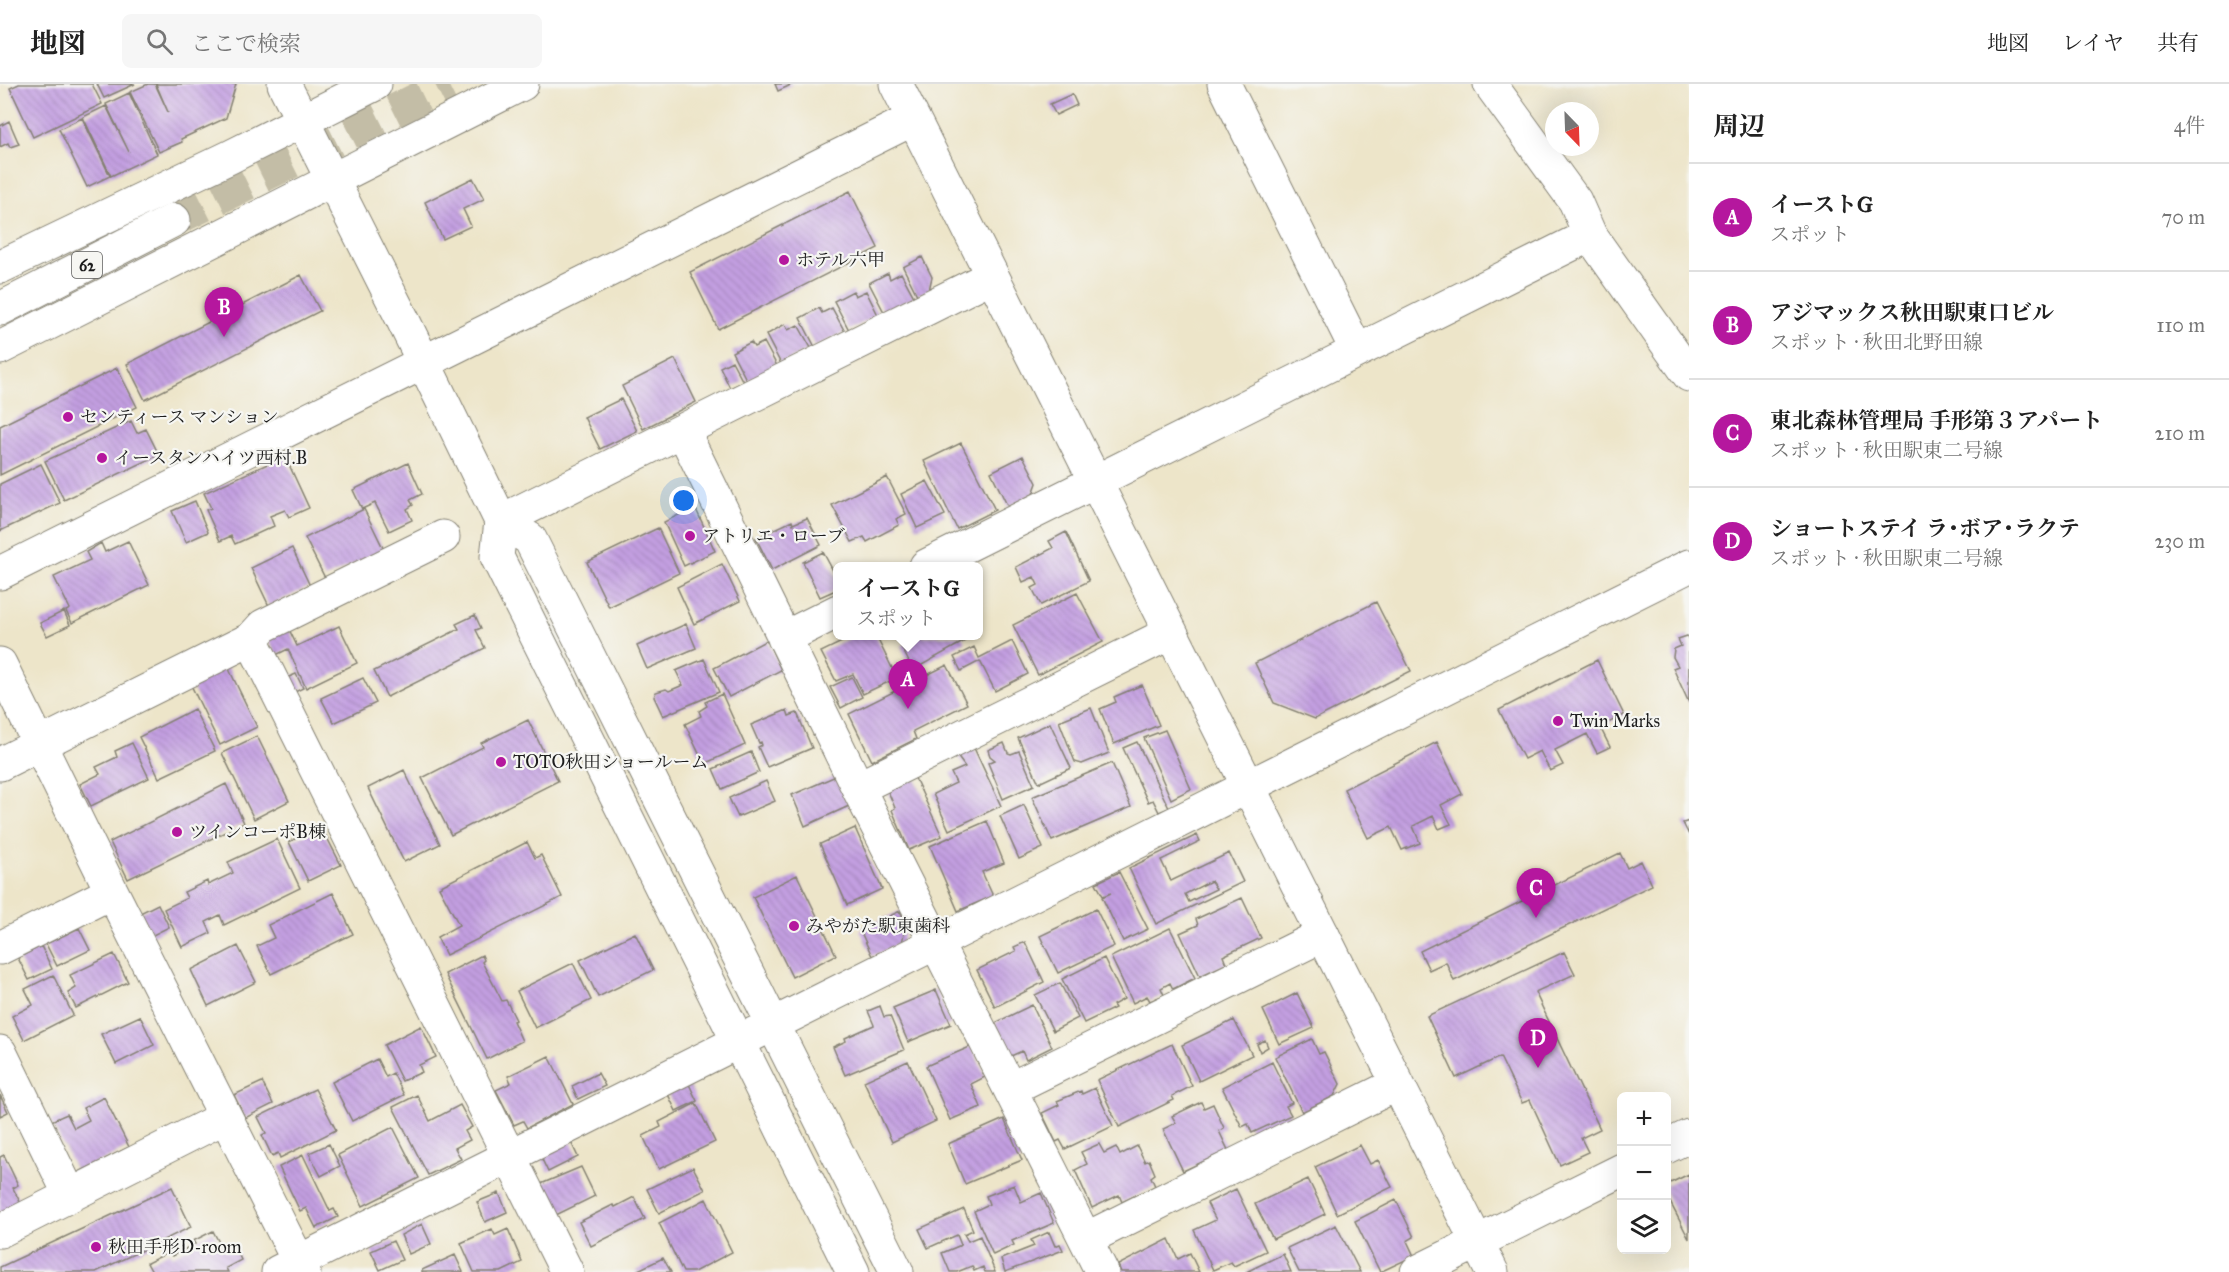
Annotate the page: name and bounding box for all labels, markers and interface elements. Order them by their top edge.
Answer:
search box [122,14,542,68]
icon: search [143,25,176,58]
text: 地図 [30,26,86,61]
text: ここで検索 [191,30,301,57]
text: 地図 [1987,30,2029,56]
text: レイヤ [2062,30,2124,56]
text: 共有 [2157,30,2199,56]
north arrow [1545,102,1599,156]
text: 周辺 [1713,110,1765,142]
text: 4件 [2174,113,2205,137]
text: イーストG [1770,191,1873,218]
text: A [1726,205,1739,229]
text: 70 m [2162,205,2205,229]
text: スポット [1770,222,1850,246]
place label: ホテル六甲 [796,249,885,271]
road number: 62 [72,252,102,278]
marker: ホテル六甲 [777,253,791,267]
pin: B [204,288,244,337]
text: アジマックス秋田駅東口ビル [1770,299,2054,326]
text: B [1726,313,1739,337]
text: 110 m [2157,313,2205,337]
text: スポット · 秋田北野田線 [1770,330,1983,354]
place label: センティース マンション [80,406,279,428]
text: 東北森林管理局 手形第３アパート [1770,407,2103,434]
marker: センティース マンション [61,410,75,424]
text: C [1726,421,1739,445]
text: 210 m [2155,421,2205,445]
text: スポット · 秋田駅東二号線 [1770,438,2003,462]
place label: イースタンハイツ西村.B [114,447,307,469]
marker: イースタンハイツ西村.B [95,451,109,465]
your location [669,486,698,515]
text: ショートステイ ラ･ボア･ラクテ [1770,515,2080,542]
place label: アトリエ・ローブ [702,525,845,547]
marker: アトリエ・ローブ [683,529,697,543]
text: D [1725,529,1740,553]
text: 230 m [2154,529,2205,553]
text: スポット · 秋田駅東二号線 [1770,546,2003,570]
popup [833,562,983,640]
text: イーストG [857,575,959,602]
text: スポット [857,606,937,630]
pin: A [888,660,928,709]
place label: Twin Marks [1570,710,1660,732]
marker: Twin Marks [1551,714,1565,728]
place label: TOTO秋田ショールーム [513,751,708,773]
marker: TOTO秋田ショールーム [494,755,508,769]
place label: ツインコーポB棟 [189,821,326,843]
marker: ツインコーポB棟 [170,825,184,839]
pin: C [1516,868,1556,918]
place label: みやがた駅東歯科 [806,915,950,937]
marker: みやがた駅東歯科 [787,919,801,933]
pin: D [1518,1018,1558,1068]
map controls [1617,1092,1671,1254]
button: + [1617,1092,1671,1146]
button: − [1617,1146,1671,1200]
button: layers [1617,1200,1671,1254]
place label: 秋田手形D-room [108,1236,242,1258]
marker: 秋田手形D-room [89,1240,103,1254]

